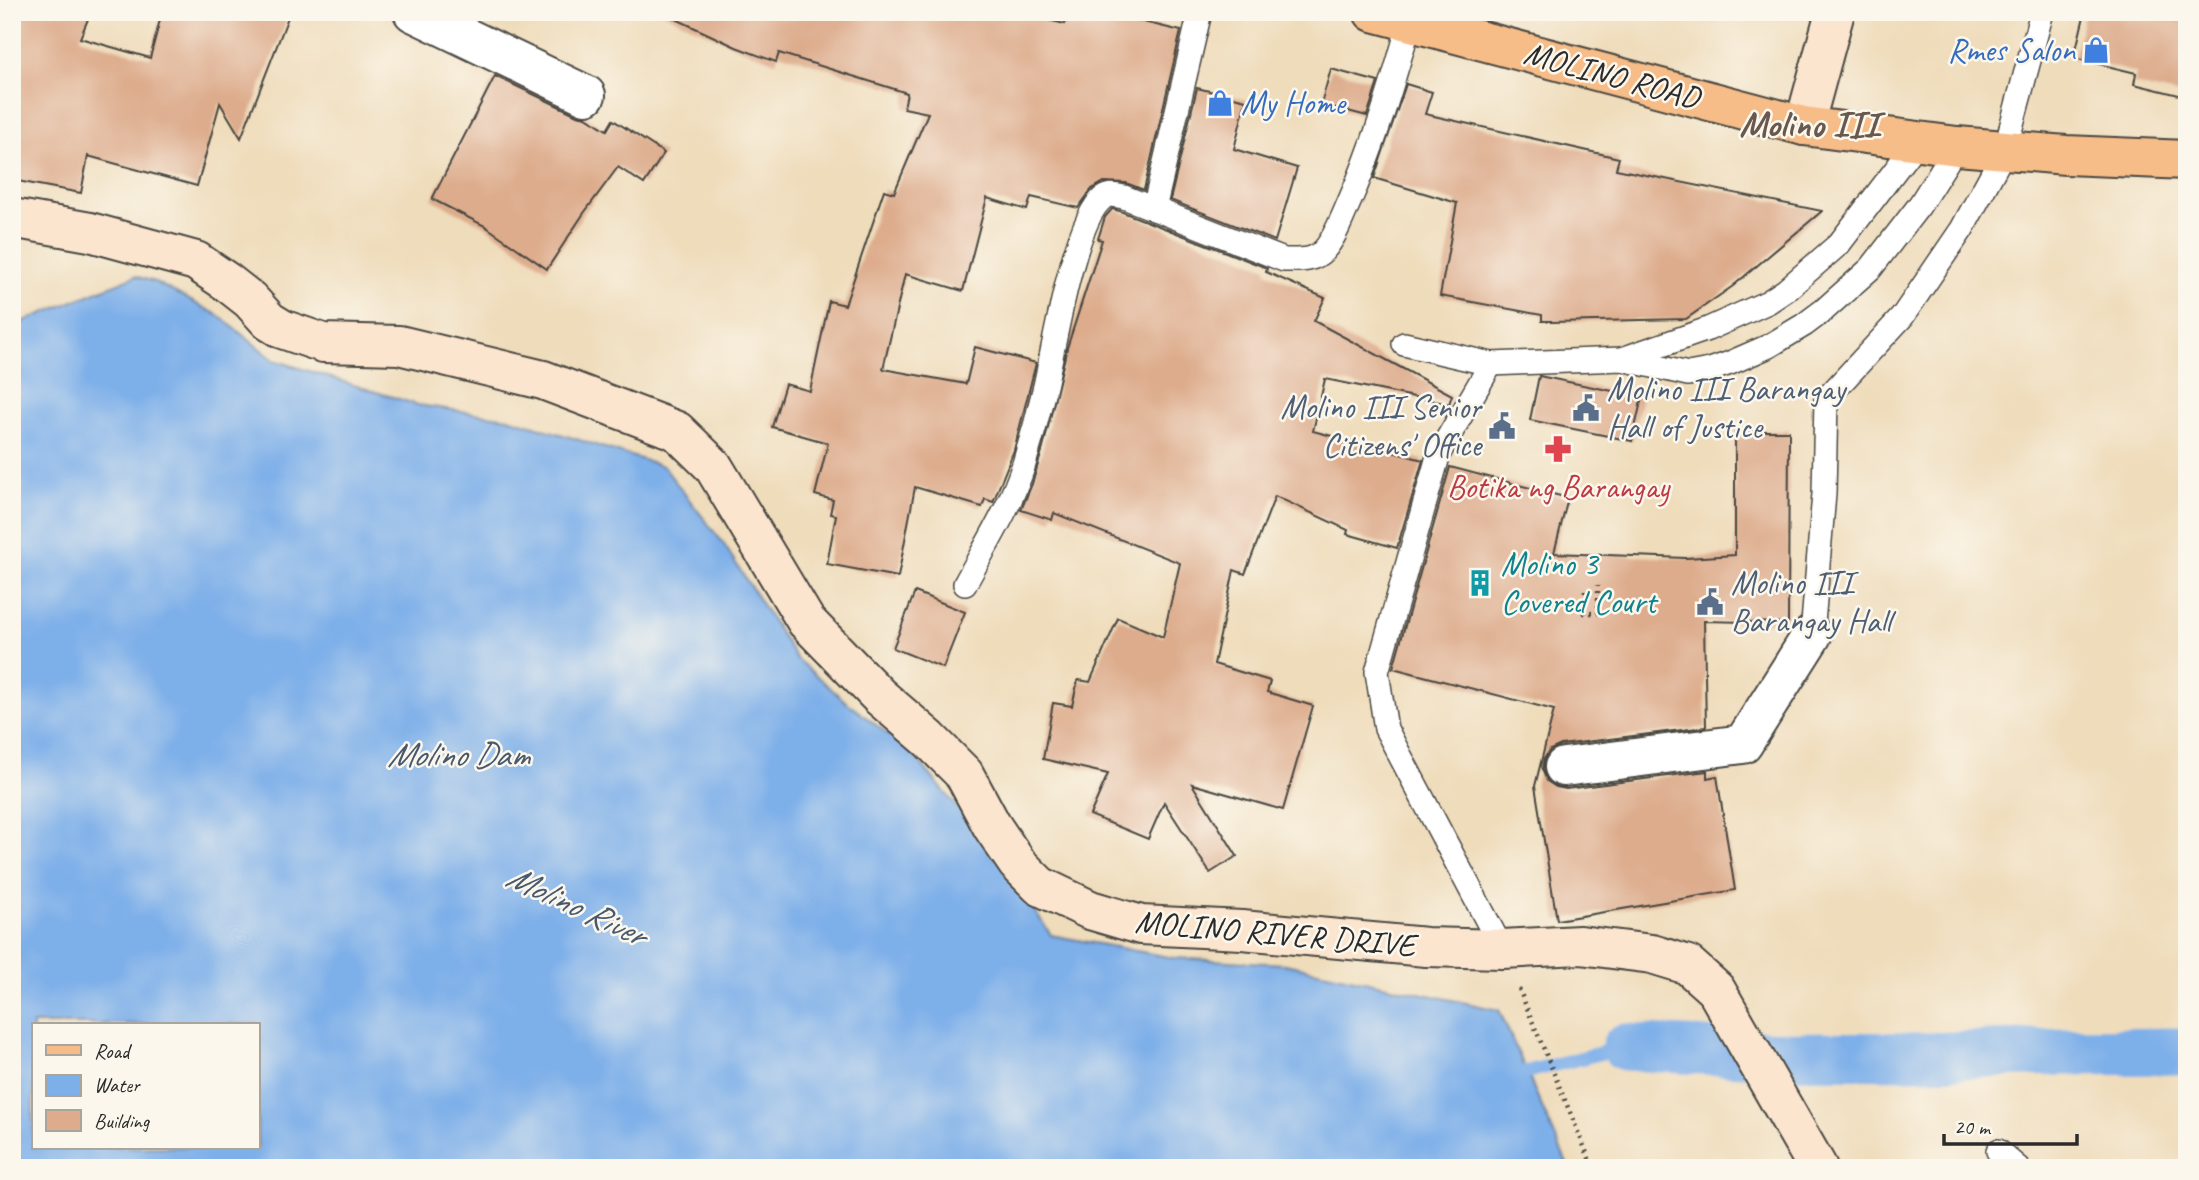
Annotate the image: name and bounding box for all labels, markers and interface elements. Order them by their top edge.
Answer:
place label: Rmes Salon [1947,29,2076,71]
street label: MOLINO ROAD [1520,31,1707,119]
shop icon: Rmes Salon [2081,35,2111,65]
place label: My Home [1241,82,1347,124]
shop icon: My Home [1205,88,1235,118]
district label: Molino III [1739,100,1886,147]
place label: Molino III Barangay Hall of Justice [1607,368,1848,448]
place label: Molino III Senior Citizens' Office [1280,386,1483,466]
public building icon: Molino III Barangay Hall of Justice [1571,393,1601,423]
public building icon: Molino III Senior Citizens' Office [1487,411,1517,441]
pharmacy icon: Botika ng Barangay [1543,434,1573,464]
place label: Botika ng Barangay [1447,466,1672,508]
place label: Molino 3 Covered Court [1501,543,1659,623]
place label: Molino III Barangay Hall [1731,562,1897,642]
building icon: Molino 3 Covered Court [1465,568,1495,598]
public building icon: Molino III Barangay Hall [1695,587,1725,617]
water label: Molino Dam [387,732,531,777]
water label: Molino River [500,853,658,959]
street label: MOLINO RIVER DRIVE [1133,900,1421,967]
legend [32,1023,259,1148]
text: Road [94,1038,133,1064]
text: Water [94,1072,141,1098]
scale bar [1944,1103,2076,1147]
text: Building [94,1108,151,1134]
text: 20 m [1954,1114,1992,1140]

